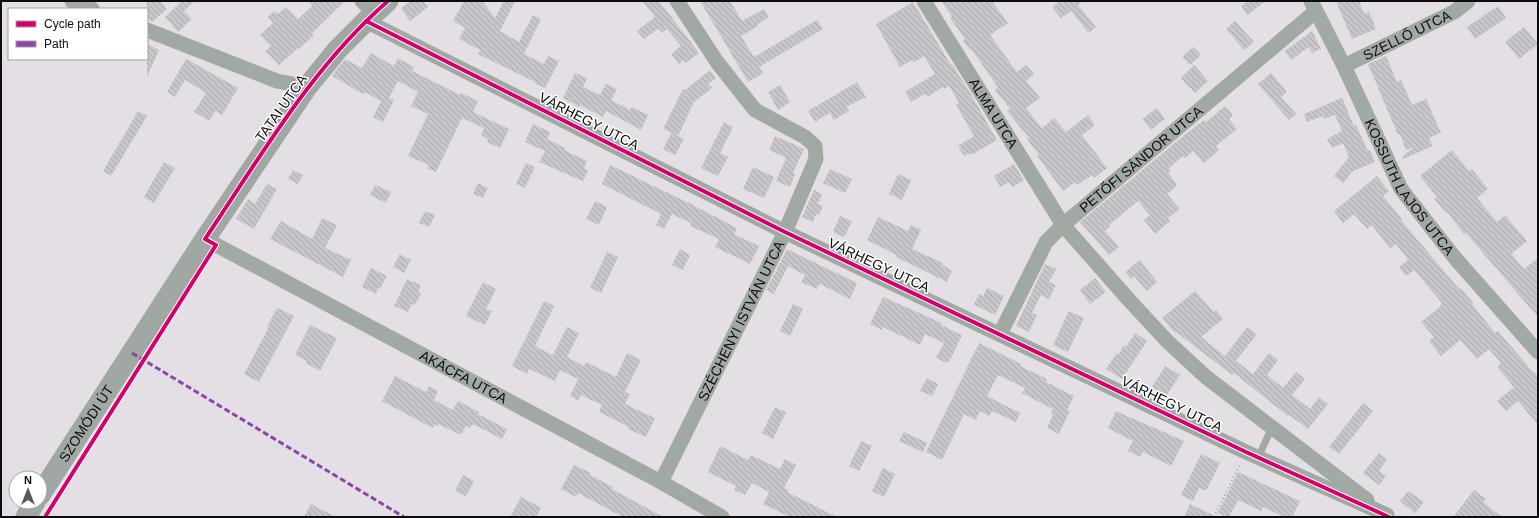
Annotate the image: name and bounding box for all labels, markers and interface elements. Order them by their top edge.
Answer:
street label: SZELLŐ UTCA [1360,7,1454,63]
legend [8,8,148,60]
text: Cycle path [44,17,101,31]
text: Path [44,37,69,51]
street label: TATAI UTCA [252,71,310,145]
street label: ALMA UTCA [966,75,1022,152]
street label: VÁRHEGY UTCA [536,89,642,153]
street label: PETŐFI SÁNDOR UTCA [1076,102,1206,216]
street label: KOSSUTH LAJOS UTCA [1362,116,1458,259]
street label: VÁRHEGY UTCA [826,234,933,296]
street label: SZÉCHENYI ISTVÁN UTCA [695,237,788,403]
street label: AKÁCFA UTCA [417,347,511,407]
street label: VÁRHEGY UTCA [1119,373,1226,436]
street label: SZOMÓDI ÚT [56,382,117,465]
north arrow [8,470,48,510]
text: N [24,474,32,486]

